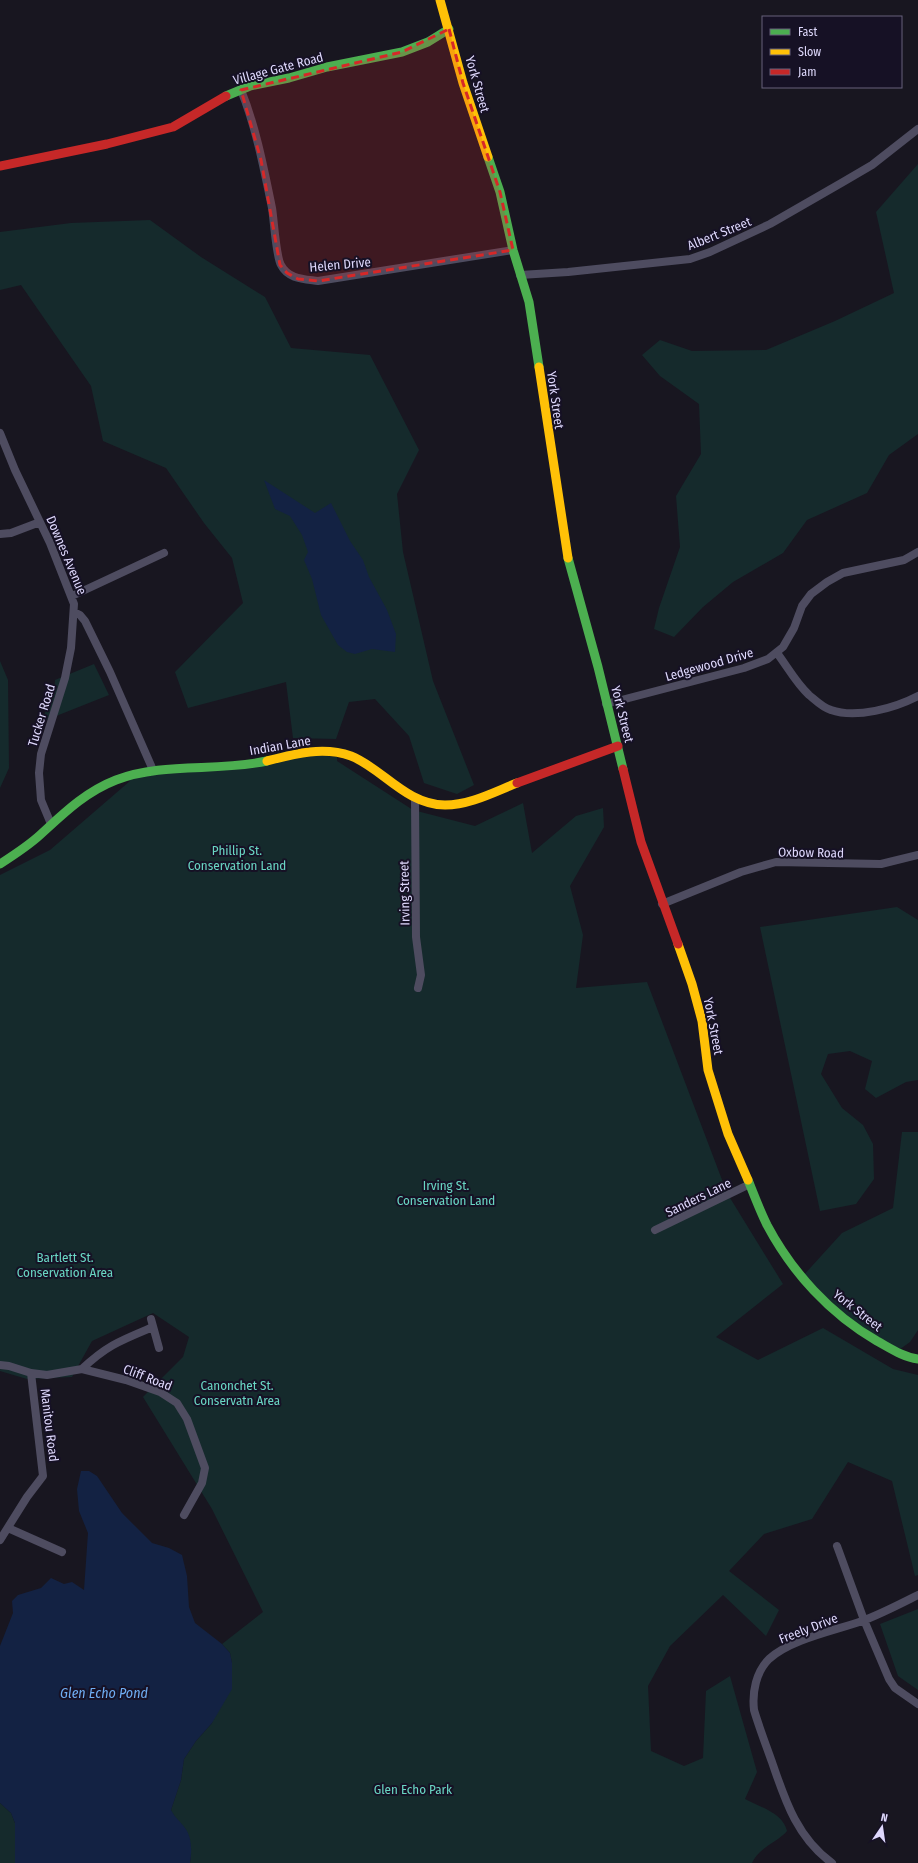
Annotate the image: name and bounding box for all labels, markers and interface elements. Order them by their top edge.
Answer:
legend [762,16,902,88]
text: Fast [798,25,817,39]
text: Slow [798,45,821,59]
street label: Village Gate Road [231,49,325,88]
street label: York Street [462,54,493,115]
text: Jam [798,65,816,79]
street label: Albert Street [685,214,754,253]
street label: Helen Drive [309,254,371,275]
street label: York Street [544,370,567,431]
street label: Downes Avenue [43,514,90,597]
street label: Ledgewood Drive [663,645,755,684]
street label: Tucker Road [25,682,58,748]
street label: York Street [608,684,637,745]
street label: Indian Lane [248,733,312,758]
park label: Phillip St. Conservation Land [188,843,286,873]
street label: Oxbow Road [778,844,844,861]
street label: Irving Street [396,860,413,926]
street label: York Street [701,996,727,1057]
street label: Sanders Lane [663,1175,734,1220]
park label: Irving St. Conservation Land [397,1178,495,1208]
park label: Bartlett St. Conservation Area [17,1250,113,1280]
street label: York Street [830,1287,886,1335]
street label: Cliff Road [121,1361,174,1394]
park label: Canonchet St. Conservatn Area [194,1378,280,1408]
street label: Manitou Road [38,1388,61,1462]
street label: Freely Drive [777,1610,840,1647]
water label: Glen Echo Pond [60,1685,148,1702]
park label: Glen Echo Park [374,1782,453,1797]
north arrow [862,1807,902,1847]
text: N [879,1811,889,1825]

